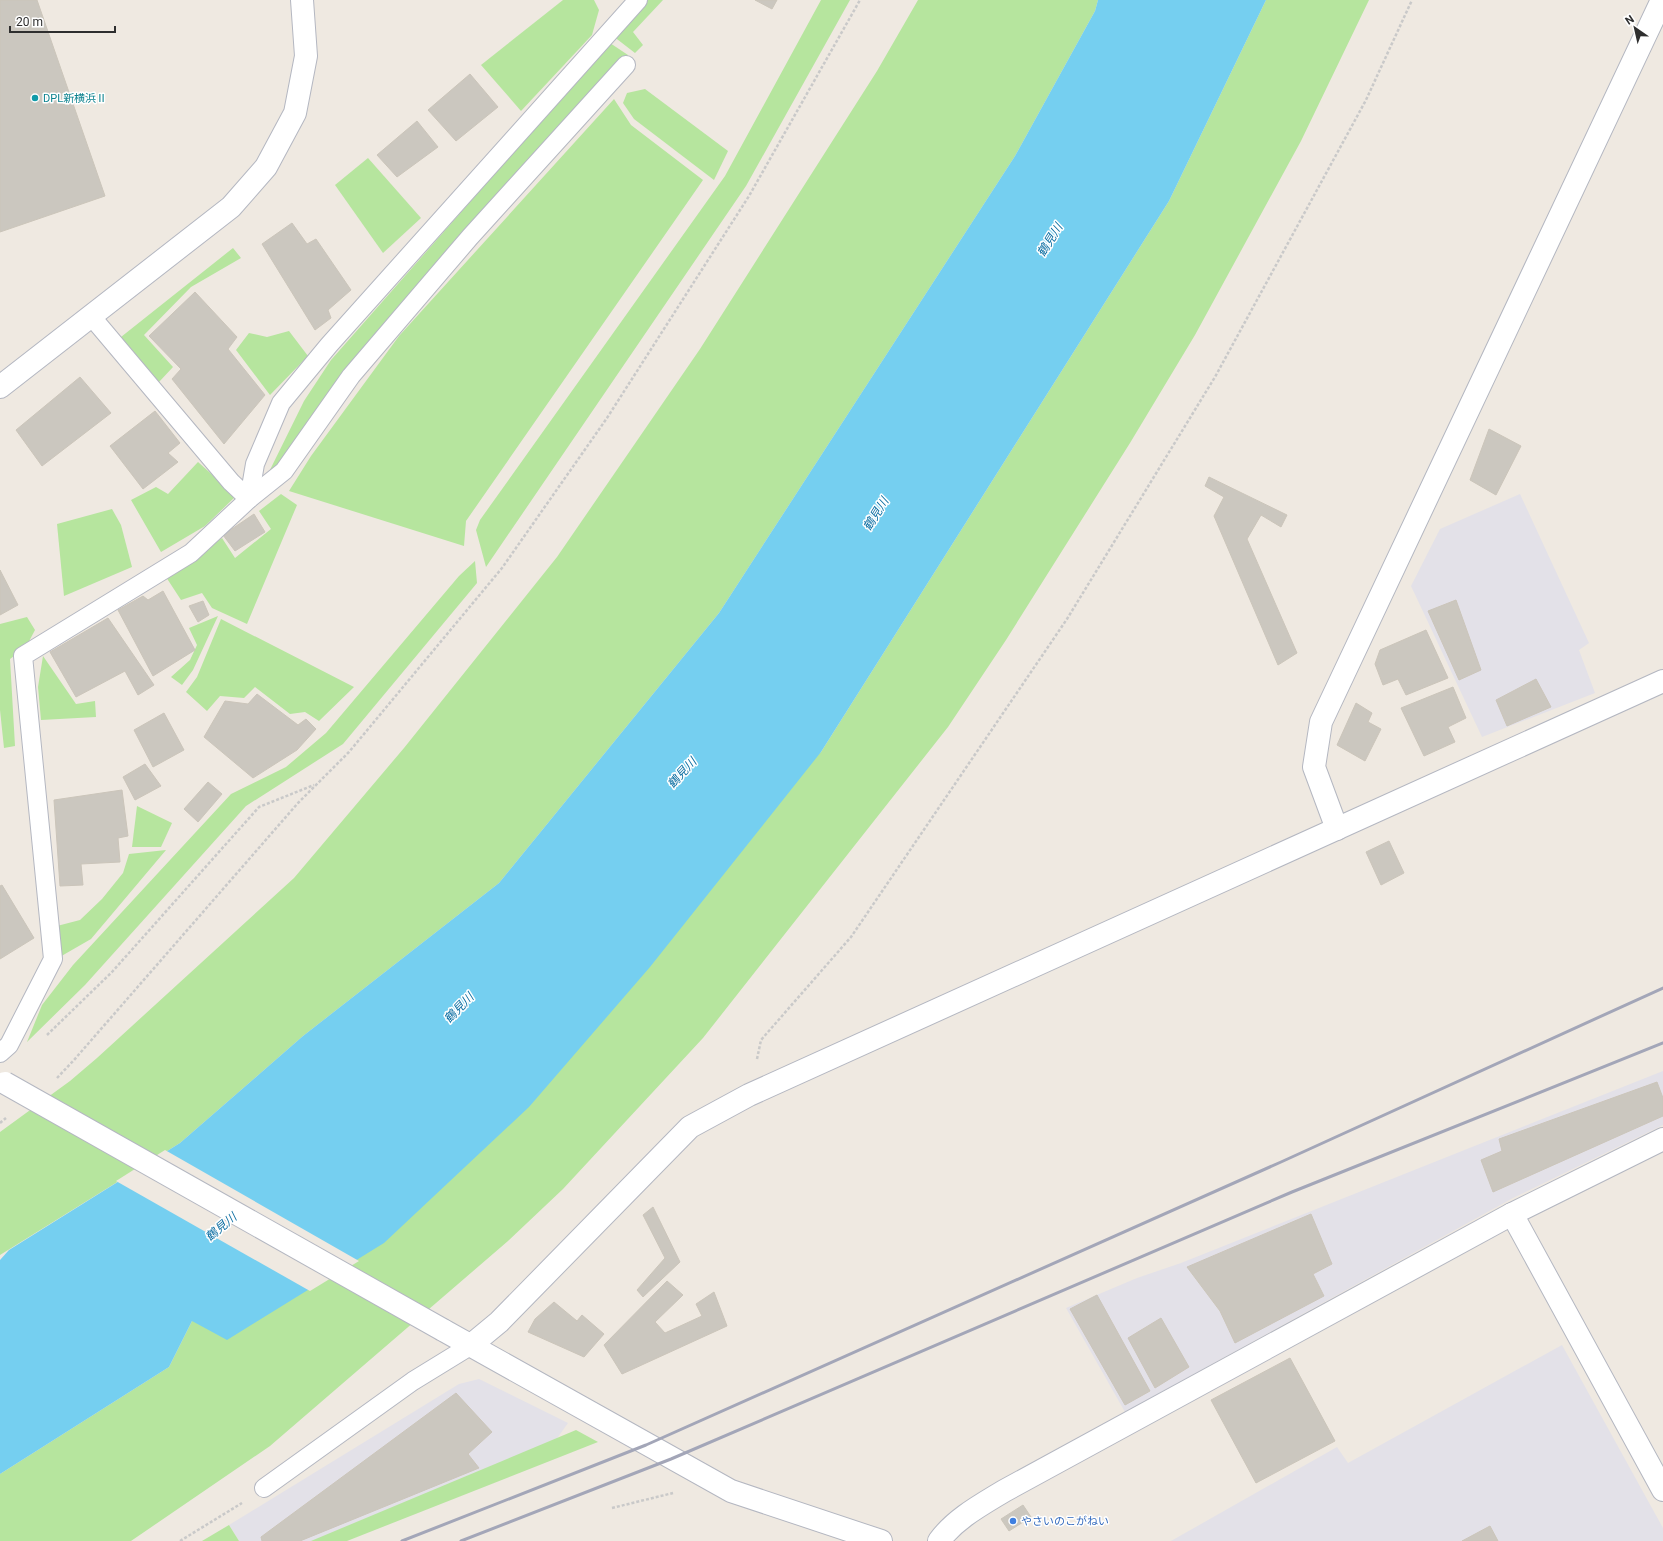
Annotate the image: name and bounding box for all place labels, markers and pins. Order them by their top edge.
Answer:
place label: DPL新横浜Ⅱ [43,92,107,105]
marker: DPL新横浜Ⅱ [30,93,40,103]
place label: やさいのこがねい [1021,1515,1109,1528]
marker: やさいのこがねい [1008,1516,1018,1526]

